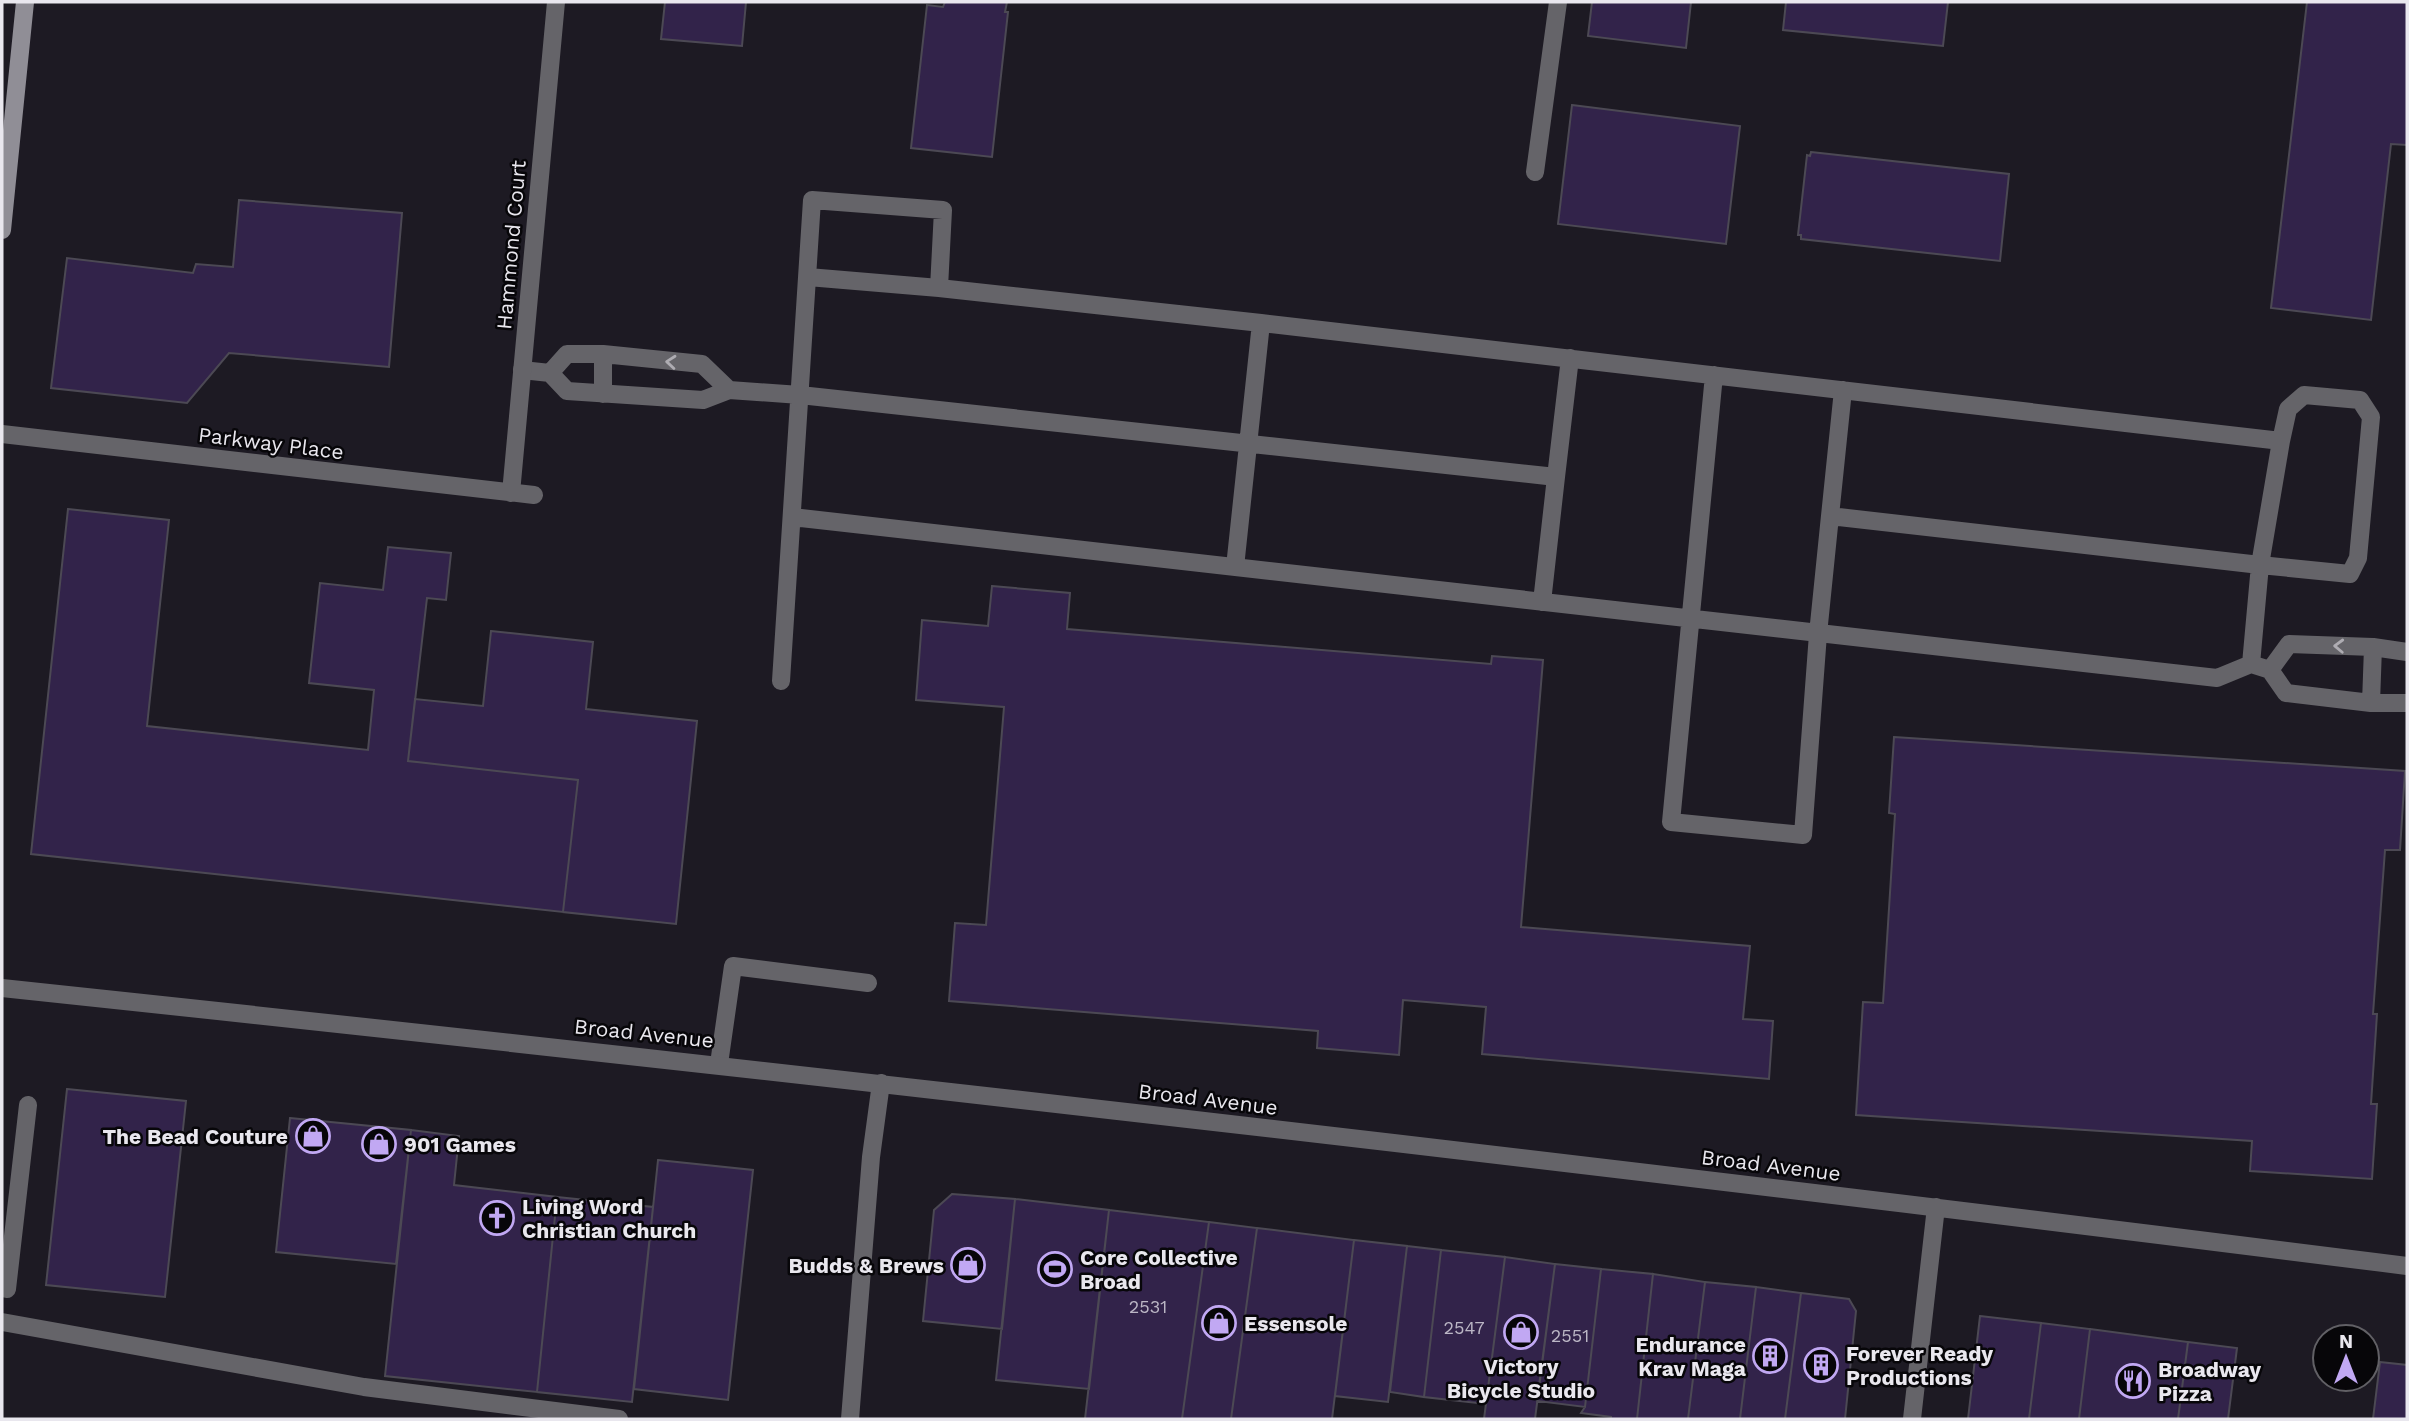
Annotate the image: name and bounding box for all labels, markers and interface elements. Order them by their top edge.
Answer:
street label: Hammond Court [491,159,531,331]
one-way arrow [665,354,677,369]
street label: Parkway Place [197,422,345,464]
one-way arrow [2334,638,2345,653]
street label: Broad Avenue [573,1013,715,1053]
street label: Broad Avenue [1137,1078,1279,1120]
shop icon: The Bead Couture [294,1117,332,1155]
place label: The Bead Couture [102,1124,288,1149]
shop icon: 901 Games [360,1125,398,1163]
place label: 901 Games [404,1132,516,1157]
street label: Broad Avenue [1700,1144,1842,1186]
place label: Living Word Christian Church [522,1194,696,1243]
church icon: Living Word Christian Church [478,1199,516,1237]
place label: Core Collective Broad [1080,1245,1238,1294]
shop icon: Budds & Brews [949,1246,987,1284]
sports icon: Core Collective Broad [1036,1250,1074,1288]
place label: Budds & Brews [788,1253,944,1278]
house number: 2531 [1129,1296,1167,1317]
shop icon: Essensole [1200,1304,1238,1342]
place label: Essensole [1244,1311,1348,1336]
shop icon: Victory Bicycle Studio [1502,1313,1540,1351]
house number: 2547 [1443,1317,1485,1338]
north arrow [2311,1323,2381,1393]
house number: 2551 [1551,1325,1589,1346]
text: N [2339,1330,2353,1353]
place label: Endurance Krav Maga [1635,1332,1747,1381]
building icon: Endurance Krav Maga [1751,1337,1789,1375]
place label: Forever Ready Productions [1846,1341,1993,1390]
building icon: Forever Ready Productions [1802,1346,1840,1384]
place label: Victory Bicycle Studio [1447,1354,1595,1403]
place label: Broadway Pizza [2158,1357,2261,1406]
restaurant icon: Broadway Pizza [2114,1362,2152,1400]

